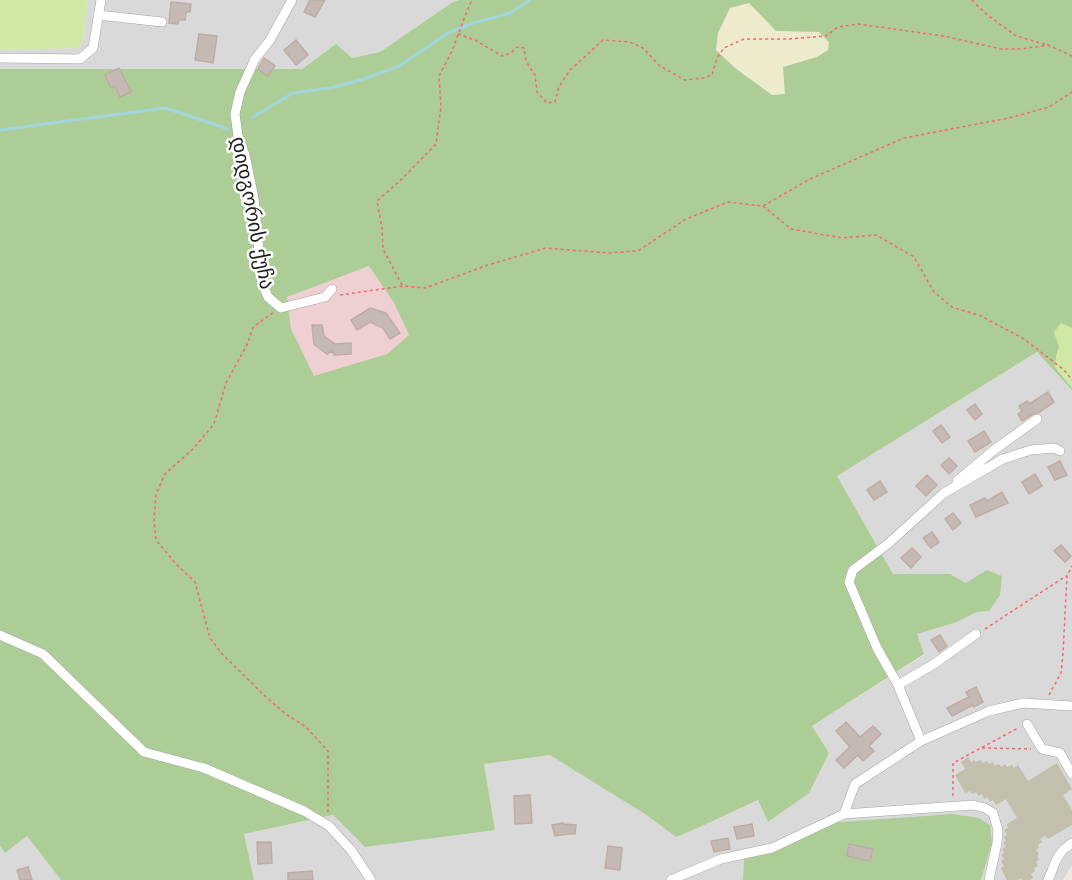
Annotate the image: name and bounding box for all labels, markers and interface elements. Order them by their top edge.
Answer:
street label: დიდგორის ქუჩა [226,135,280,291]

